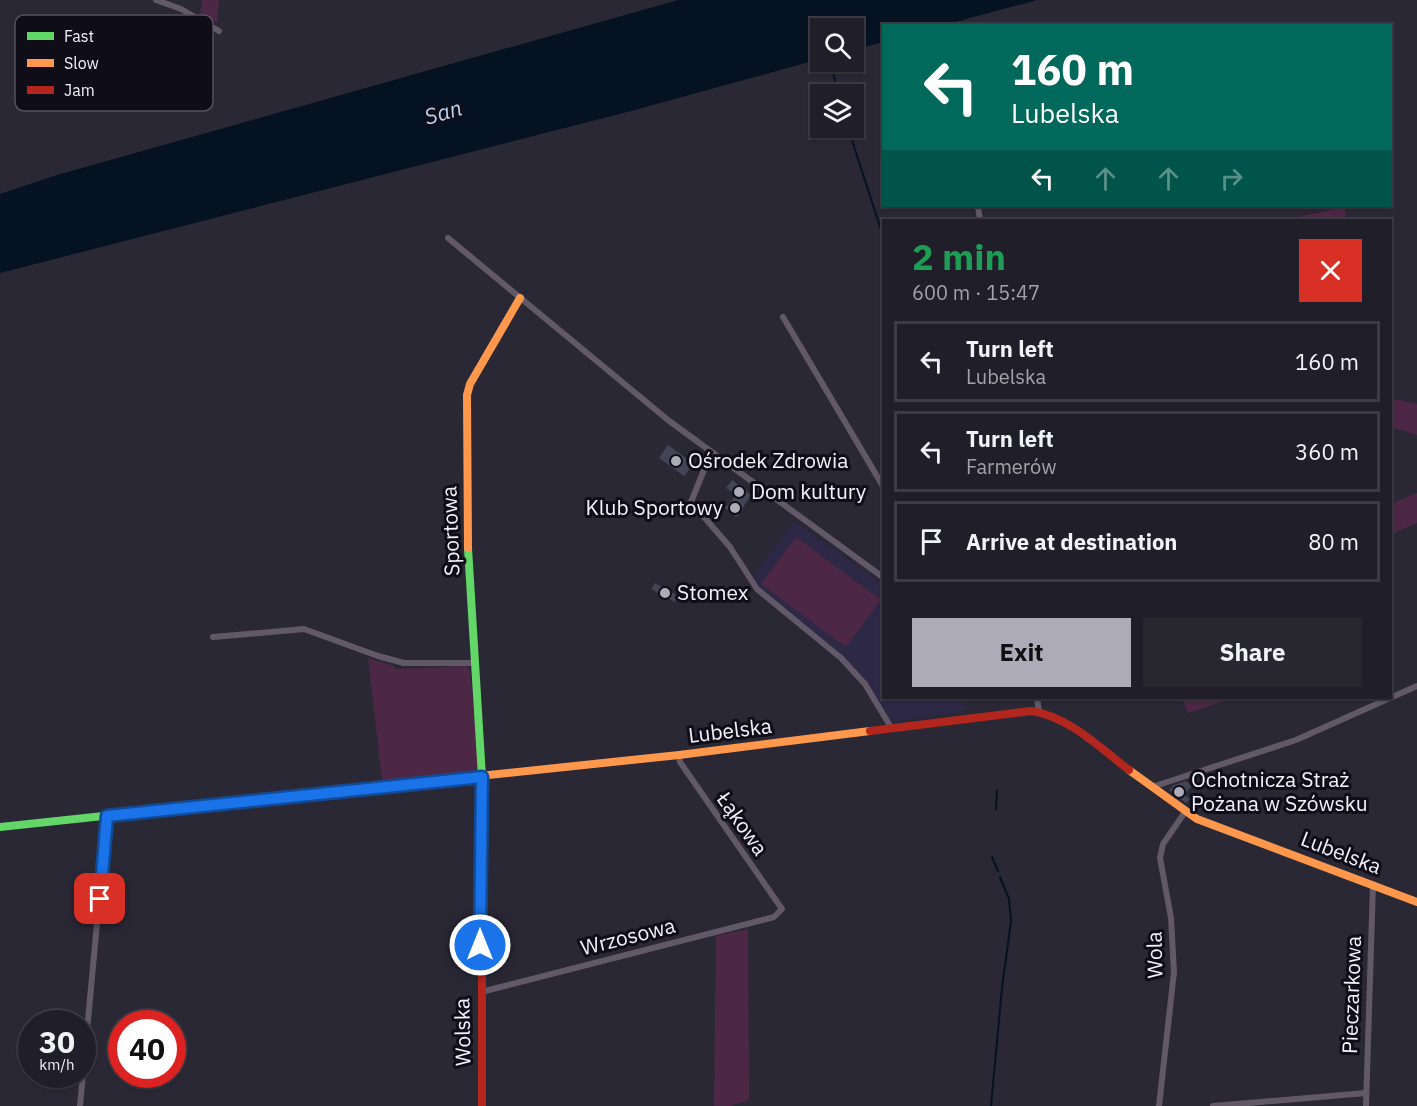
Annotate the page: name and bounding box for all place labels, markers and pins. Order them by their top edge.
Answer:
place label: Ośrodek Zdrowia [688,446,848,474]
marker: Ośrodek Zdrowia [669,454,683,468]
place label: Dom kultury [751,477,867,505]
marker: Dom kultury [732,485,746,499]
place label: Klub Sportowy [585,493,724,521]
marker: Klub Sportowy [728,501,742,515]
place label: Stomex [677,578,749,606]
marker: Stomex [658,586,672,600]
place label: Ochotnicza Straż Pożana w Szówsku [1191,765,1368,817]
marker: Ochotnicza Straż Pożana w Szówsku [1172,785,1186,799]
pin [74,873,125,924]

